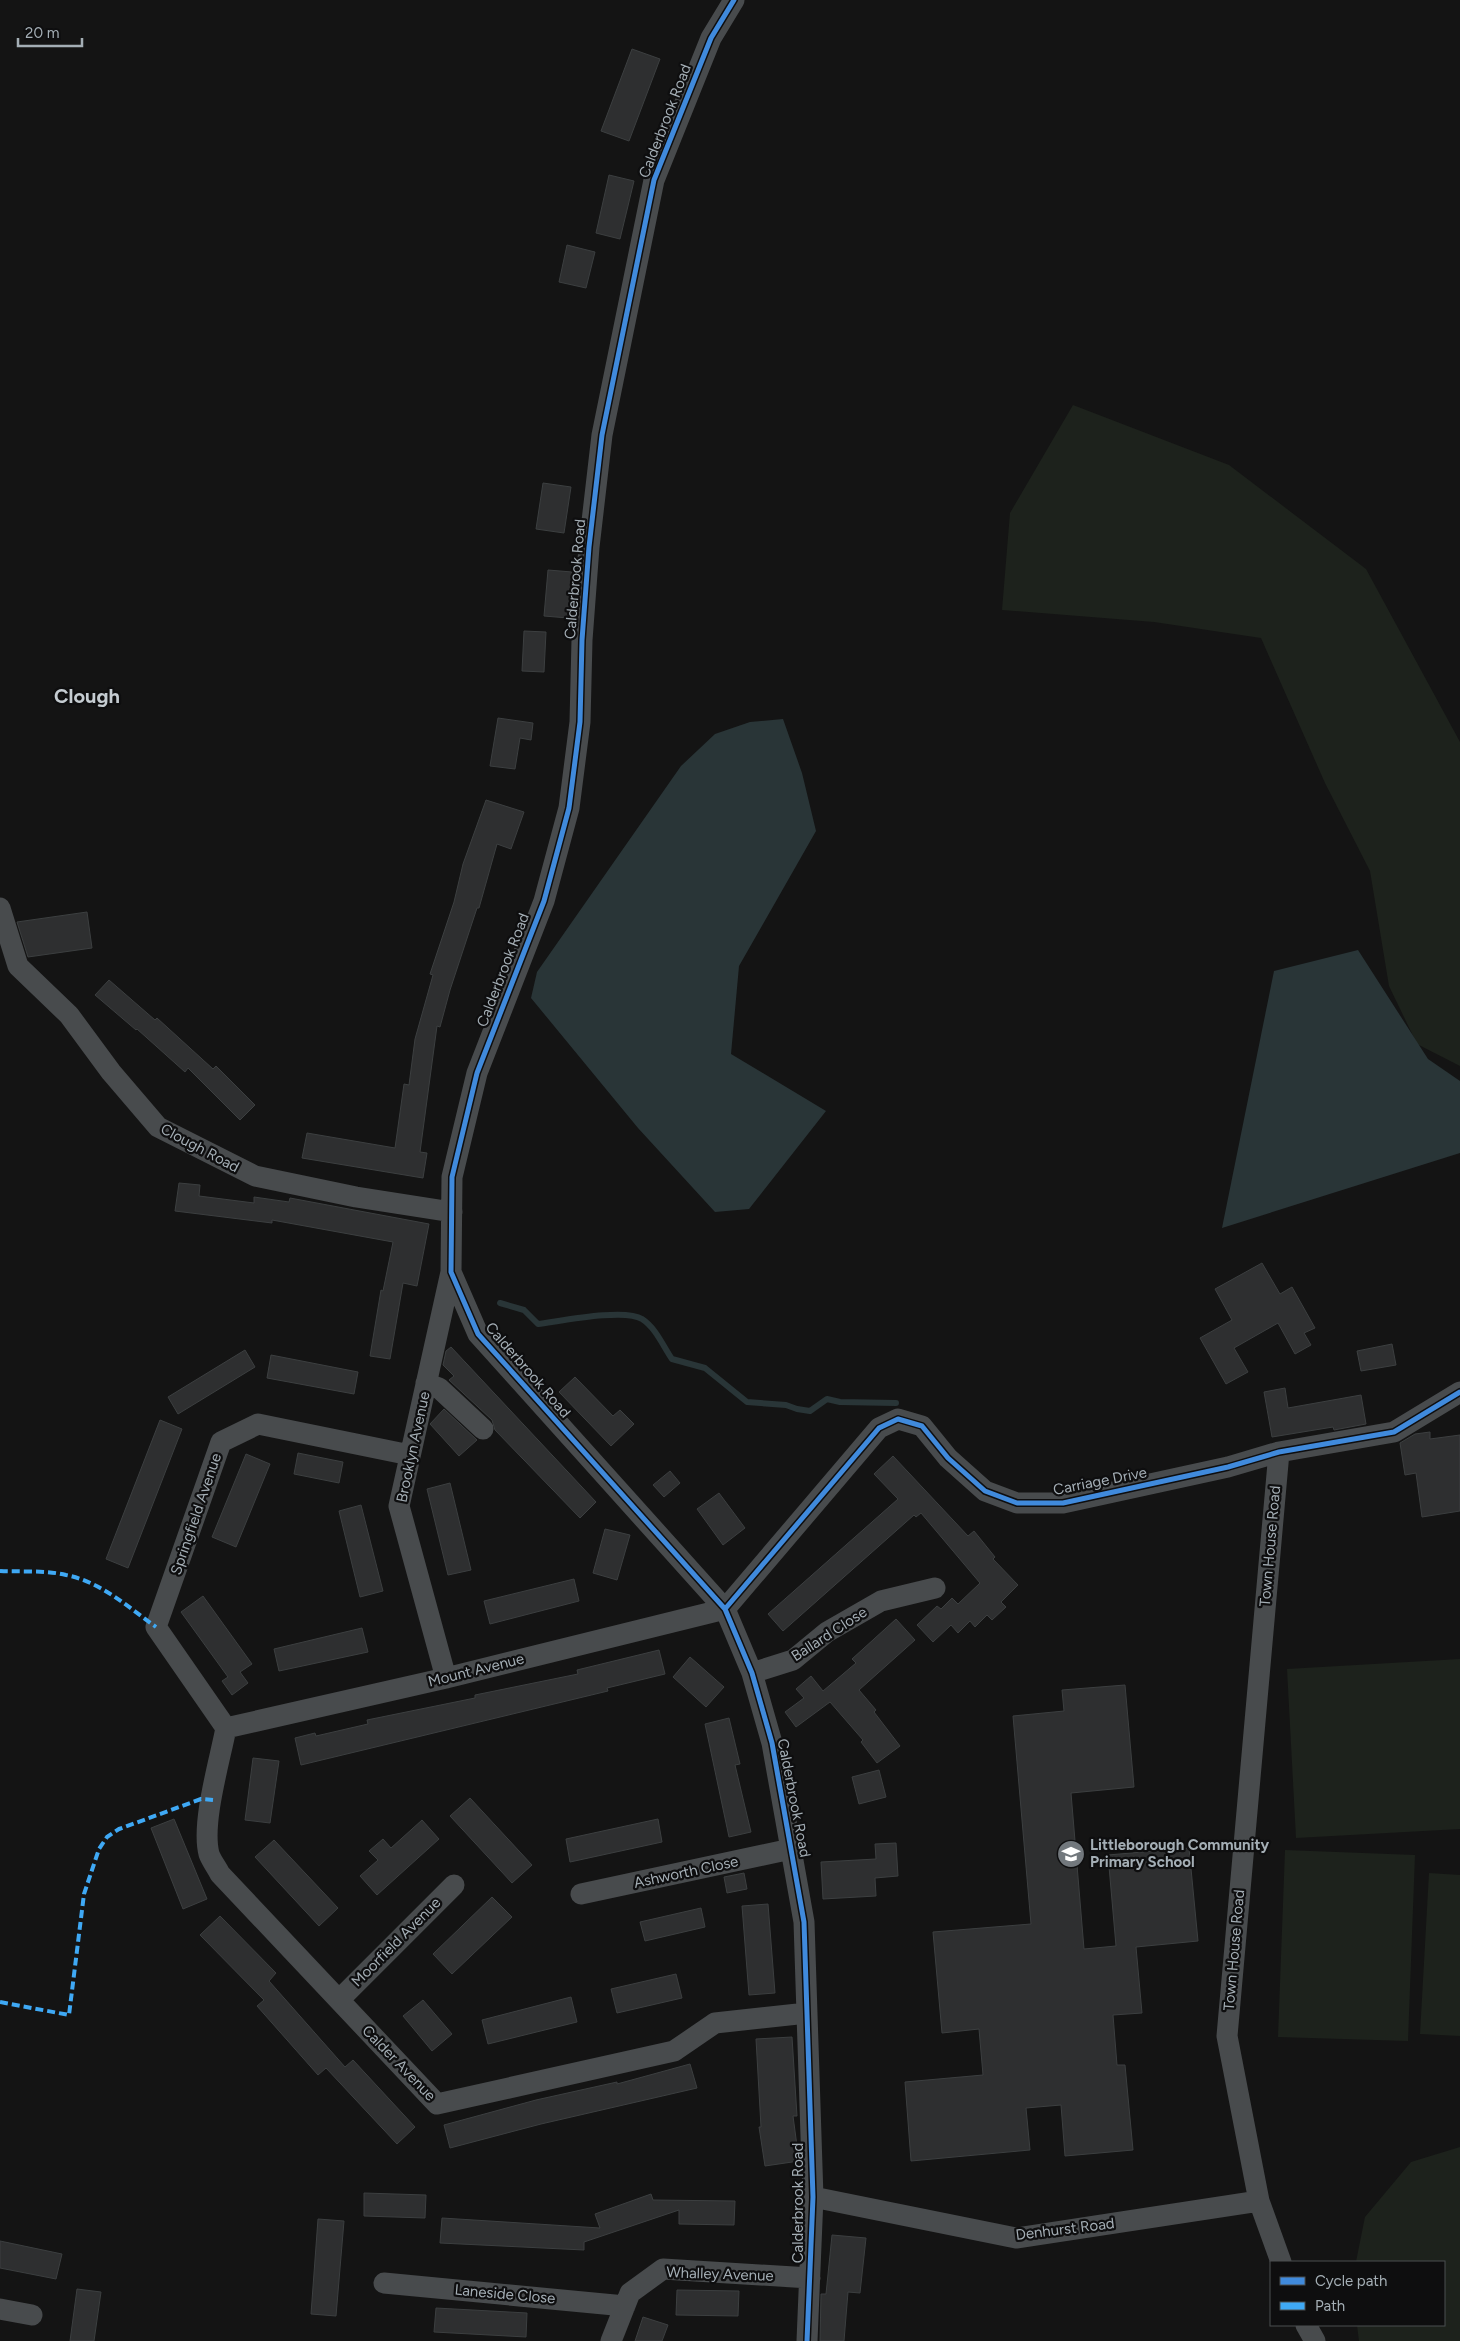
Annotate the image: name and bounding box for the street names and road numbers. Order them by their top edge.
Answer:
street label: Calderbrook Road [635,61,695,181]
street label: Calderbrook Road [561,518,589,640]
street label: Calderbrook Road [473,910,533,1030]
street label: Clough Road [158,1120,242,1176]
street label: Calderbrook Road [482,1319,574,1421]
street label: Brooklyn Avenue [392,1390,434,1504]
street label: Springfield Avenue [167,1451,225,1577]
street label: Carriage Drive [1052,1463,1148,1499]
street label: Town House Road [1256,1485,1284,1607]
street label: Ballard Close [788,1603,870,1665]
street label: Mount Avenue [426,1649,526,1691]
street label: Calderbrook Road [774,1737,814,1859]
street label: Ashworth Close [632,1852,740,1892]
street label: Town House Road [1220,1889,1248,2011]
street label: Moorfield Avenue [348,1894,444,1990]
street label: Calder Avenue [358,2021,440,2105]
street label: Calderbrook Road [789,2143,807,2263]
street label: Denhurst Road [1014,2214,1116,2244]
street label: Whalley Avenue [666,2263,774,2285]
street label: Laneside Close [454,2281,556,2307]

